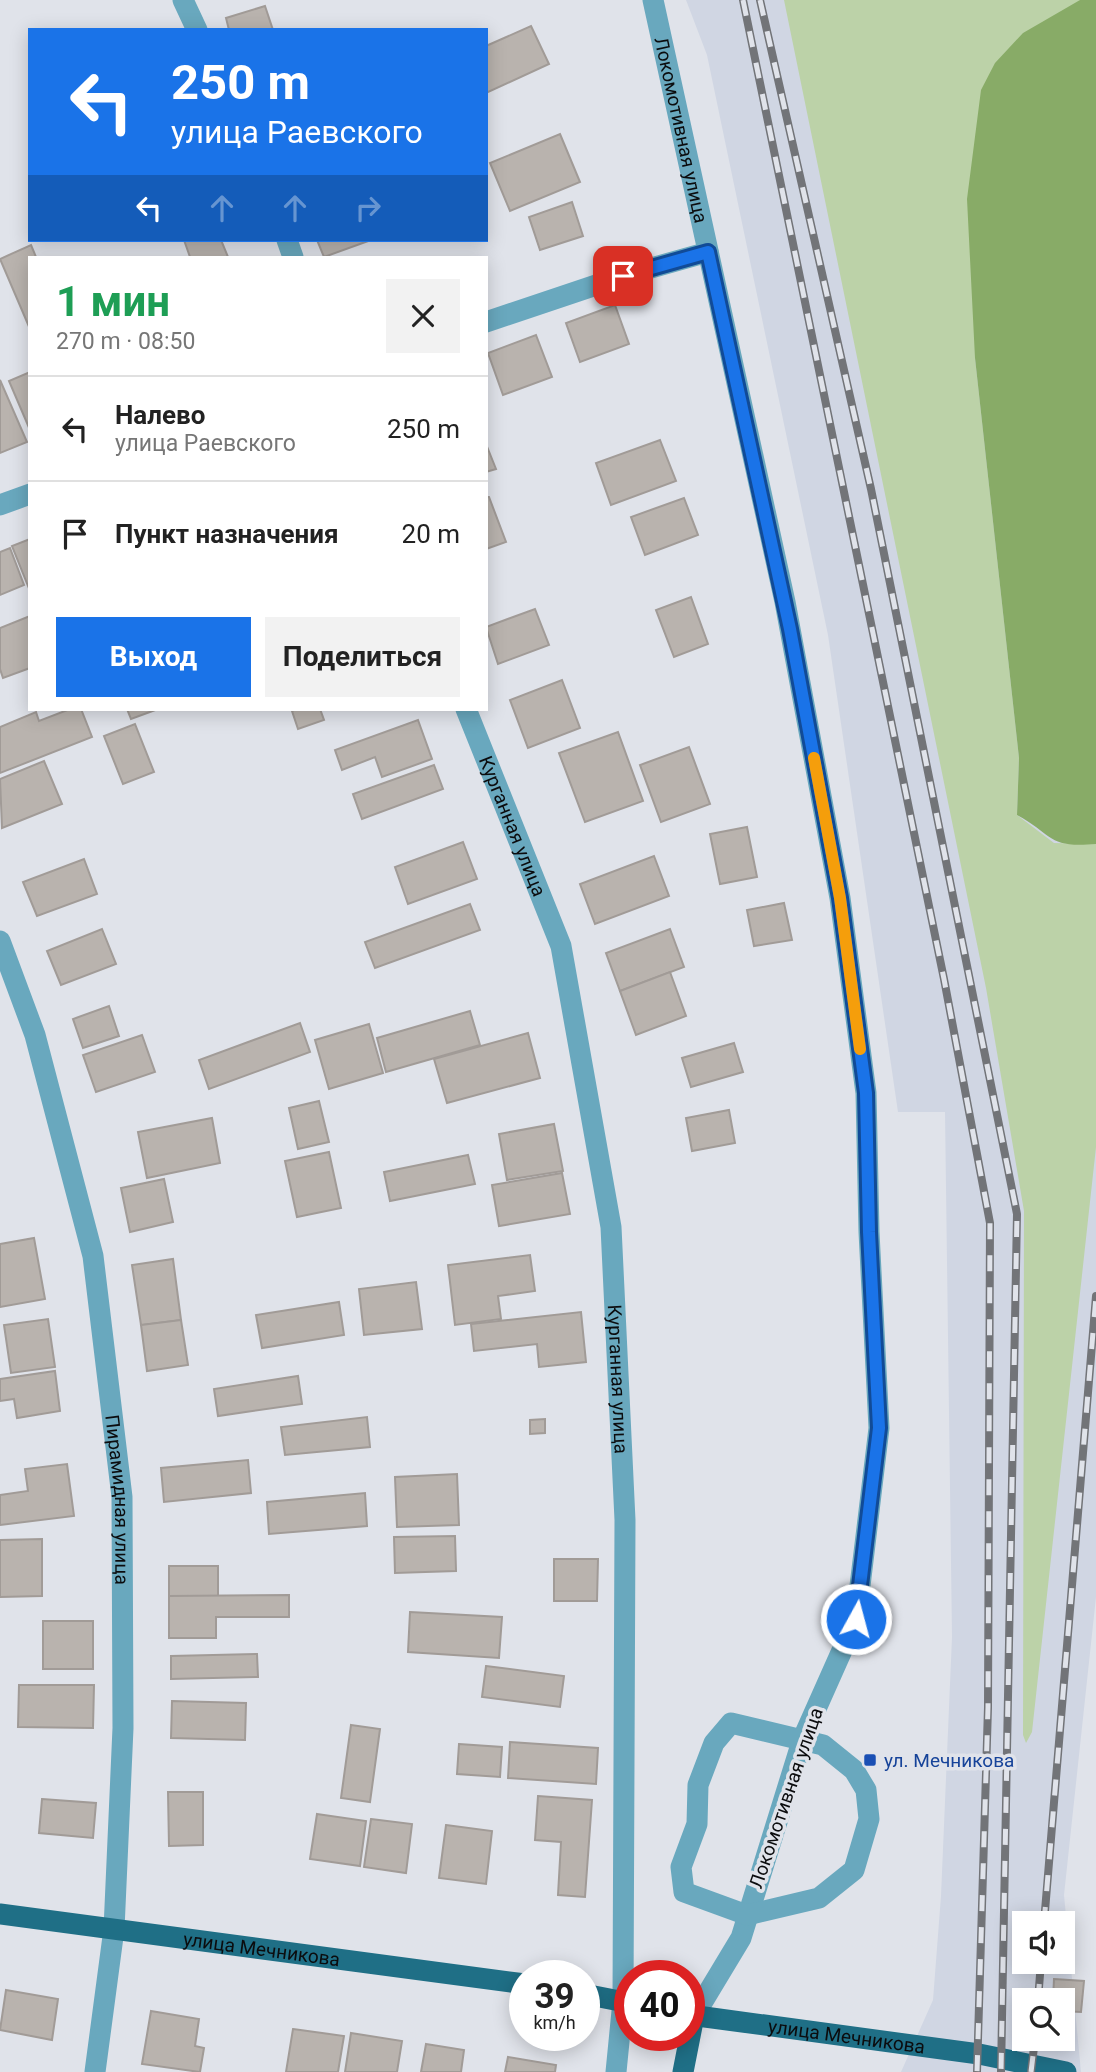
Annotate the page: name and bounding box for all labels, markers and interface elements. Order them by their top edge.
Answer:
street label: Локомотивная улица [650,35,713,225]
text: 250 m [171,54,310,111]
icon: left [56,56,147,147]
text: улица Раевского [171,113,423,151]
icon: left [130,189,168,227]
icon: ahead [203,189,241,227]
icon: ahead [276,189,314,227]
icon: right [349,189,387,227]
pin [593,246,653,306]
icon: arrive [604,257,642,295]
text: 1 мин [56,277,170,326]
button: close [386,279,460,353]
text: 270 m · 08:50 [56,328,195,355]
text: Налево [115,400,205,430]
icon: left [56,410,94,448]
text: 250 m [387,414,460,444]
text: улица Раевского [115,430,296,457]
icon: arrive [56,515,94,553]
text: Пункт назначения [115,519,339,549]
text: 20 m [402,519,460,549]
button: Выход [56,617,251,697]
button: Поделиться [265,617,460,697]
street label: Курганная улица [474,752,551,900]
street label: Курганная улица [603,1304,633,1454]
street label: Пирамидная улица [101,1413,134,1585]
position arrow [819,1582,893,1656]
street label: Локомотивная улица [744,1705,828,1891]
place label: ул. Мечникова [884,1749,1014,1772]
marker: ул. Мечникова [862,1752,878,1768]
map controls [1012,1911,1075,2051]
button: sound [1012,1911,1075,1974]
street label: улица Мечникова [182,1927,342,1971]
speed limit sign: 40 [614,1960,705,2051]
text: 39 [534,1976,575,2017]
button: search [1012,1988,1075,2051]
text: km/h [533,2012,576,2033]
street label: улица Мечникова [767,2014,926,2058]

